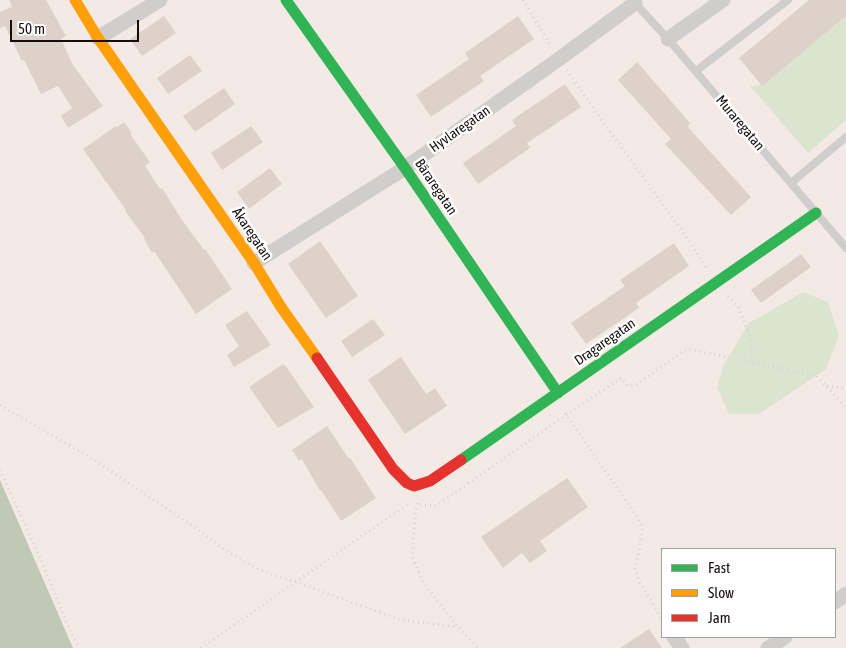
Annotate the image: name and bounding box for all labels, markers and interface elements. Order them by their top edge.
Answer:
scale bar [12,10,141,42]
text: 50 m [18,20,45,37]
street label: Muraregatan [712,92,768,154]
street label: Hyvlaregatan [427,102,493,156]
street label: Bäraregatan [411,156,461,218]
street label: Åkaregatan [228,205,276,263]
street label: Dragaregatan [571,315,639,369]
legend [661,548,836,638]
text: Fast [708,559,730,576]
text: Slow [708,584,734,601]
text: Jam [708,609,731,626]

